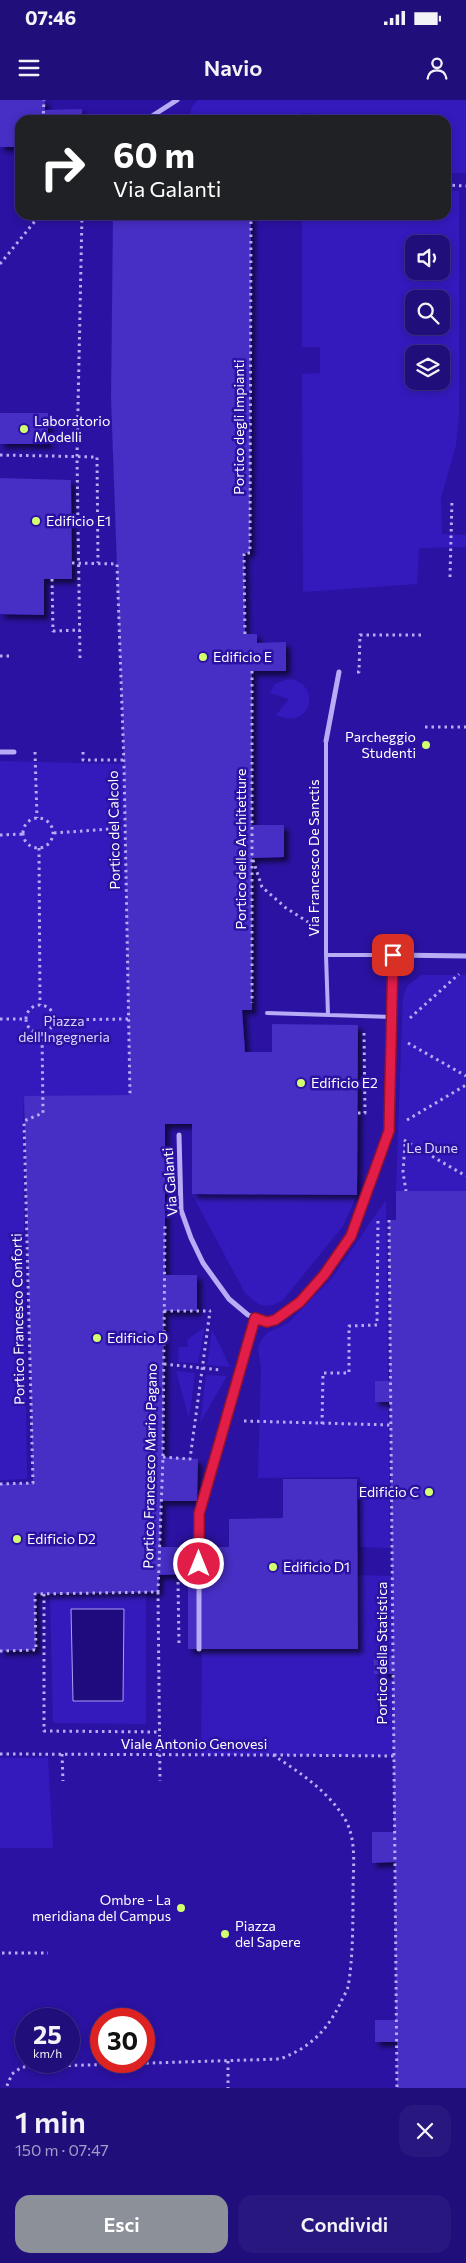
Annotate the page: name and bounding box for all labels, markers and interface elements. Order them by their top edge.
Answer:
text: 07:46 [25,6,76,29]
icon: menu [15,54,43,82]
text: Navio [204,54,262,81]
icon: person [423,54,451,82]
text: 60 m [113,132,195,175]
icon: right [30,135,95,200]
text: Via Galanti [113,175,221,202]
map controls [405,235,450,390]
button: sound [405,235,450,280]
button: search [405,290,450,335]
button: layers [405,345,450,390]
street label: Portico degli Impianti [230,359,247,495]
place label: Laboratorio Modelli [34,412,110,445]
marker: Laboratorio Modelli [18,423,30,435]
place label: Edificio E1 [46,512,111,529]
marker: Edificio E1 [30,515,42,527]
place label: Edificio E [213,648,272,665]
marker: Edificio E [197,651,209,663]
place label: Parcheggio Studenti [345,728,416,761]
marker: Parcheggio Studenti [420,739,432,751]
street label: Portico delle Architetture [232,769,249,929]
street label: Portico del Calcolo [104,770,123,890]
street label: Via Francesco De Sanctis [305,779,322,937]
pin [372,934,414,976]
icon: arrive [379,941,407,969]
park label: Piazza dell'Ingegneria [18,1012,110,1045]
place label: Edificio E2 [311,1074,378,1091]
marker: Edificio E2 [295,1077,307,1089]
park label: Le Dune [406,1139,458,1156]
street label: Via Galanti [159,1147,180,1217]
street label: Portico Francesco Conforti [8,1233,27,1405]
place label: Edificio D [107,1329,168,1346]
marker: Edificio D [91,1332,103,1344]
street label: Portico Francesco Mario Pagano [139,1363,160,1569]
place label: Edificio C [359,1483,419,1500]
marker: Edificio C [423,1486,435,1498]
place label: Edificio D2 [27,1530,96,1547]
marker: Edificio D2 [11,1533,23,1545]
position arrow [172,1537,224,1589]
place label: Edificio D1 [283,1558,350,1575]
marker: Edificio D1 [267,1561,279,1573]
street label: Portico della Statistica [373,1582,390,1724]
street label: Viale Antonio Genovesi [121,1735,267,1752]
place label: Ombre - La meridiana del Campus [32,1891,171,1924]
marker: Ombre - La meridiana del Campus [175,1902,187,1914]
place label: Piazza del Sapere [235,1917,301,1950]
marker: Piazza del Sapere [219,1928,231,1940]
speed limit sign: 30 [90,2008,155,2073]
text: 25 [33,2019,62,2049]
text: km/h [33,2046,62,2060]
text: 1 min [15,2102,86,2139]
button: close [399,2105,451,2157]
text: 150 m · 07:47 [15,2140,109,2159]
button: Esci [15,2195,228,2253]
button: Condividi [238,2195,451,2253]

